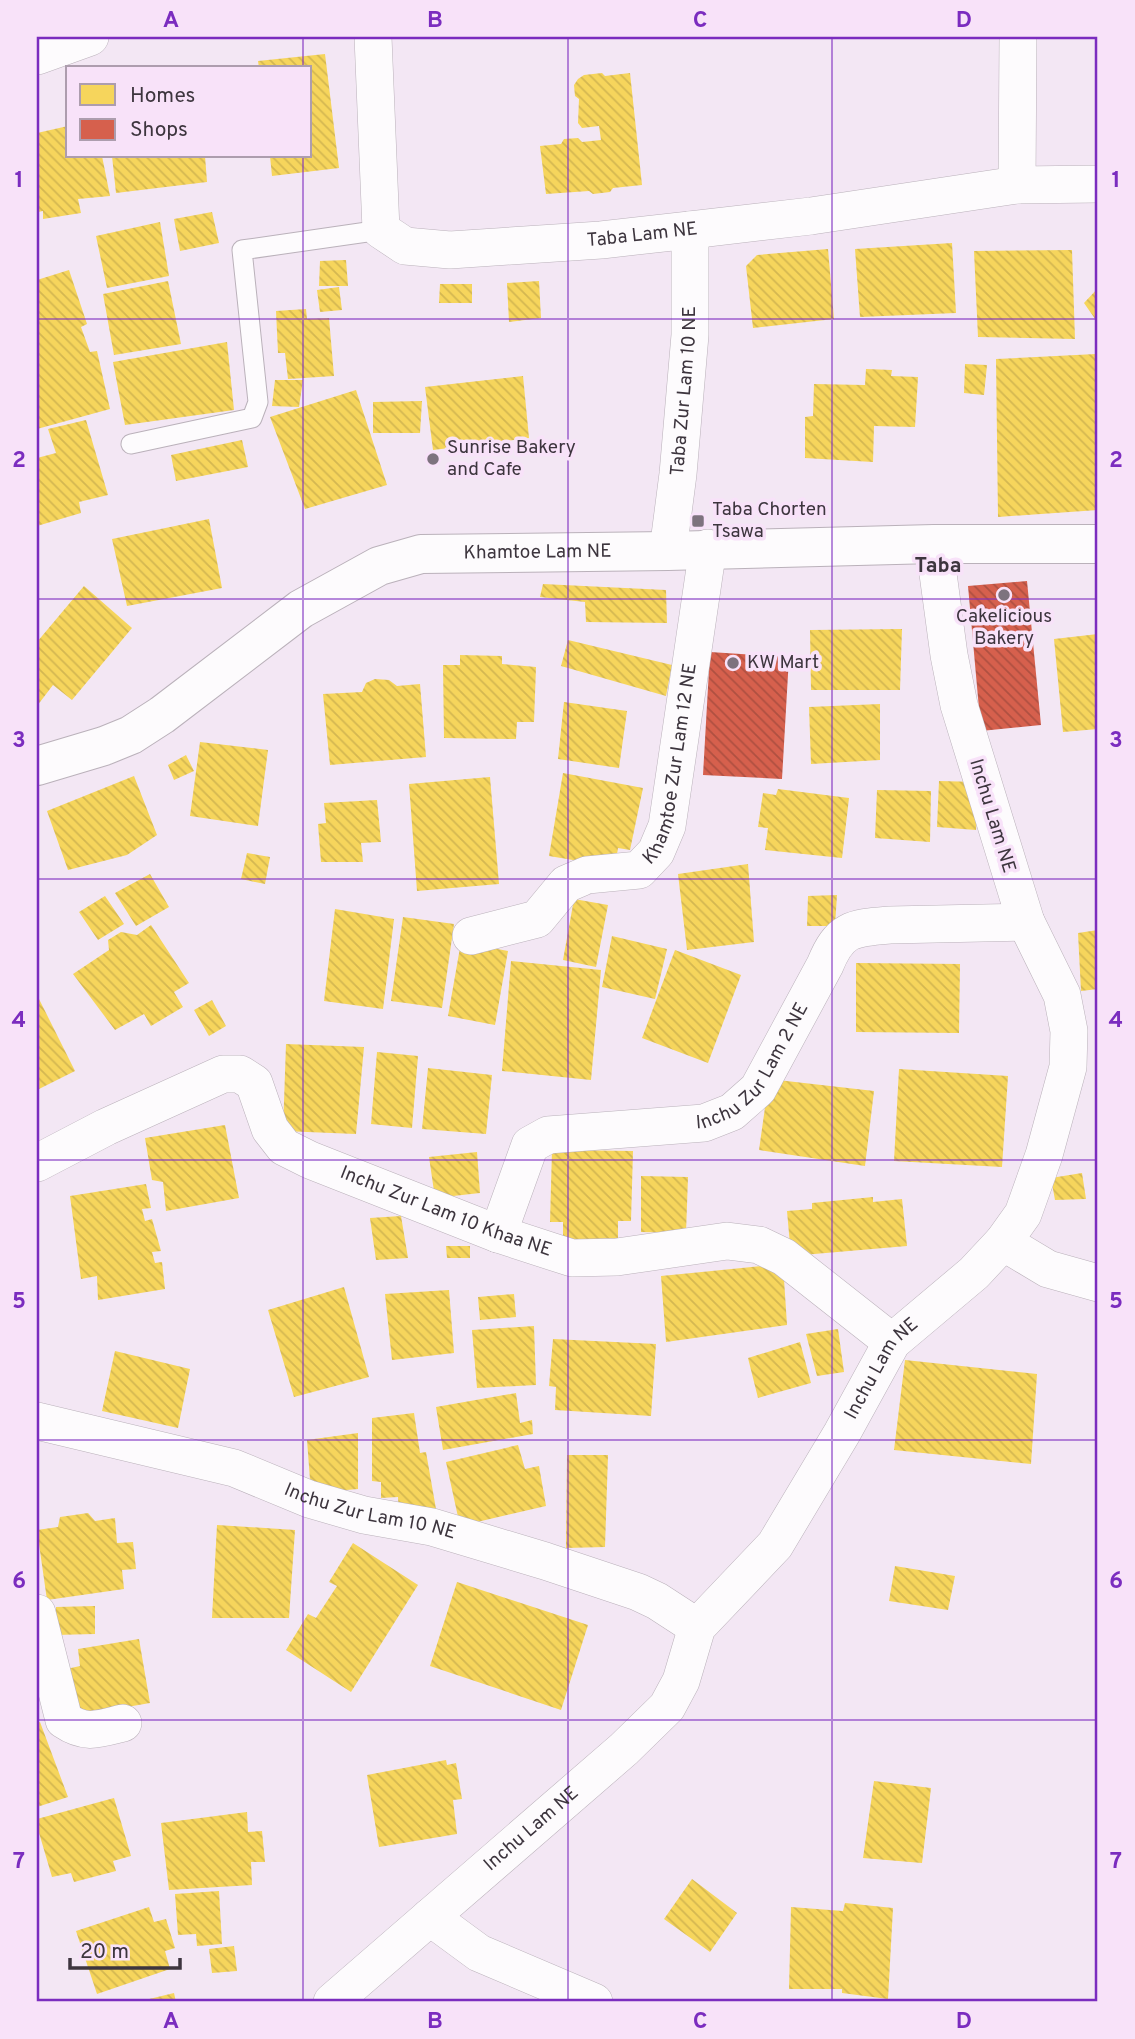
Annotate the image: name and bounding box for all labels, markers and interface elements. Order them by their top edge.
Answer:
text: A [163,7,179,36]
text: B [427,7,443,36]
text: C [693,7,707,36]
text: D [956,7,972,36]
legend [66,66,312,158]
text: Homes [130,83,195,110]
text: Shops [130,117,188,144]
text: 1 [14,167,24,196]
text: 1 [1111,167,1121,196]
street label: Taba Lam NE [586,217,699,253]
street label: Taba Zur Lam 10 NE [666,306,702,477]
place label: Sunrise Bakery and Cafe [447,436,576,482]
text: 2 [12,447,26,476]
text: 2 [1109,447,1123,476]
marker: Sunrise Bakery and Cafe [425,451,441,467]
place label: Taba Chorten Tsawa [712,498,827,544]
marker: Taba Chorten Tsawa [690,513,706,529]
street label: Khamtoe Lam NE [463,540,612,565]
district label: Taba [915,553,961,580]
marker: Cakelicious Bakery [996,587,1012,603]
place label: Cakelicious Bakery [956,605,1052,651]
place label: KW Mart [747,651,819,675]
marker: KW Mart [725,655,741,671]
street label: Khamtoe Zur Lam 12 NE [638,661,703,870]
text: 3 [12,727,26,756]
text: 3 [1109,727,1123,756]
street label: Inchu Lam NE [963,756,1021,876]
street label: Inchu Zur Lam 2 NE [695,999,814,1136]
text: 4 [12,1007,26,1036]
text: 4 [1109,1007,1123,1036]
street label: Inchu Zur Lam 10 Khaa NE [337,1161,555,1263]
text: 5 [12,1288,26,1317]
text: 5 [1109,1288,1123,1317]
street label: Inchu Lam NE [840,1313,924,1424]
street label: Inchu Zur Lam 10 NE [280,1478,459,1546]
text: 6 [12,1568,26,1597]
text: 6 [1109,1568,1123,1597]
street label: Inchu Lam NE [479,1781,584,1877]
text: 7 [13,1848,25,1877]
text: 7 [1110,1848,1122,1877]
scale bar [70,1927,180,1971]
text: 20 m [80,1939,129,1966]
text: A [163,2008,179,2037]
text: B [427,2008,443,2037]
text: C [693,2008,707,2037]
text: D [956,2008,972,2037]

